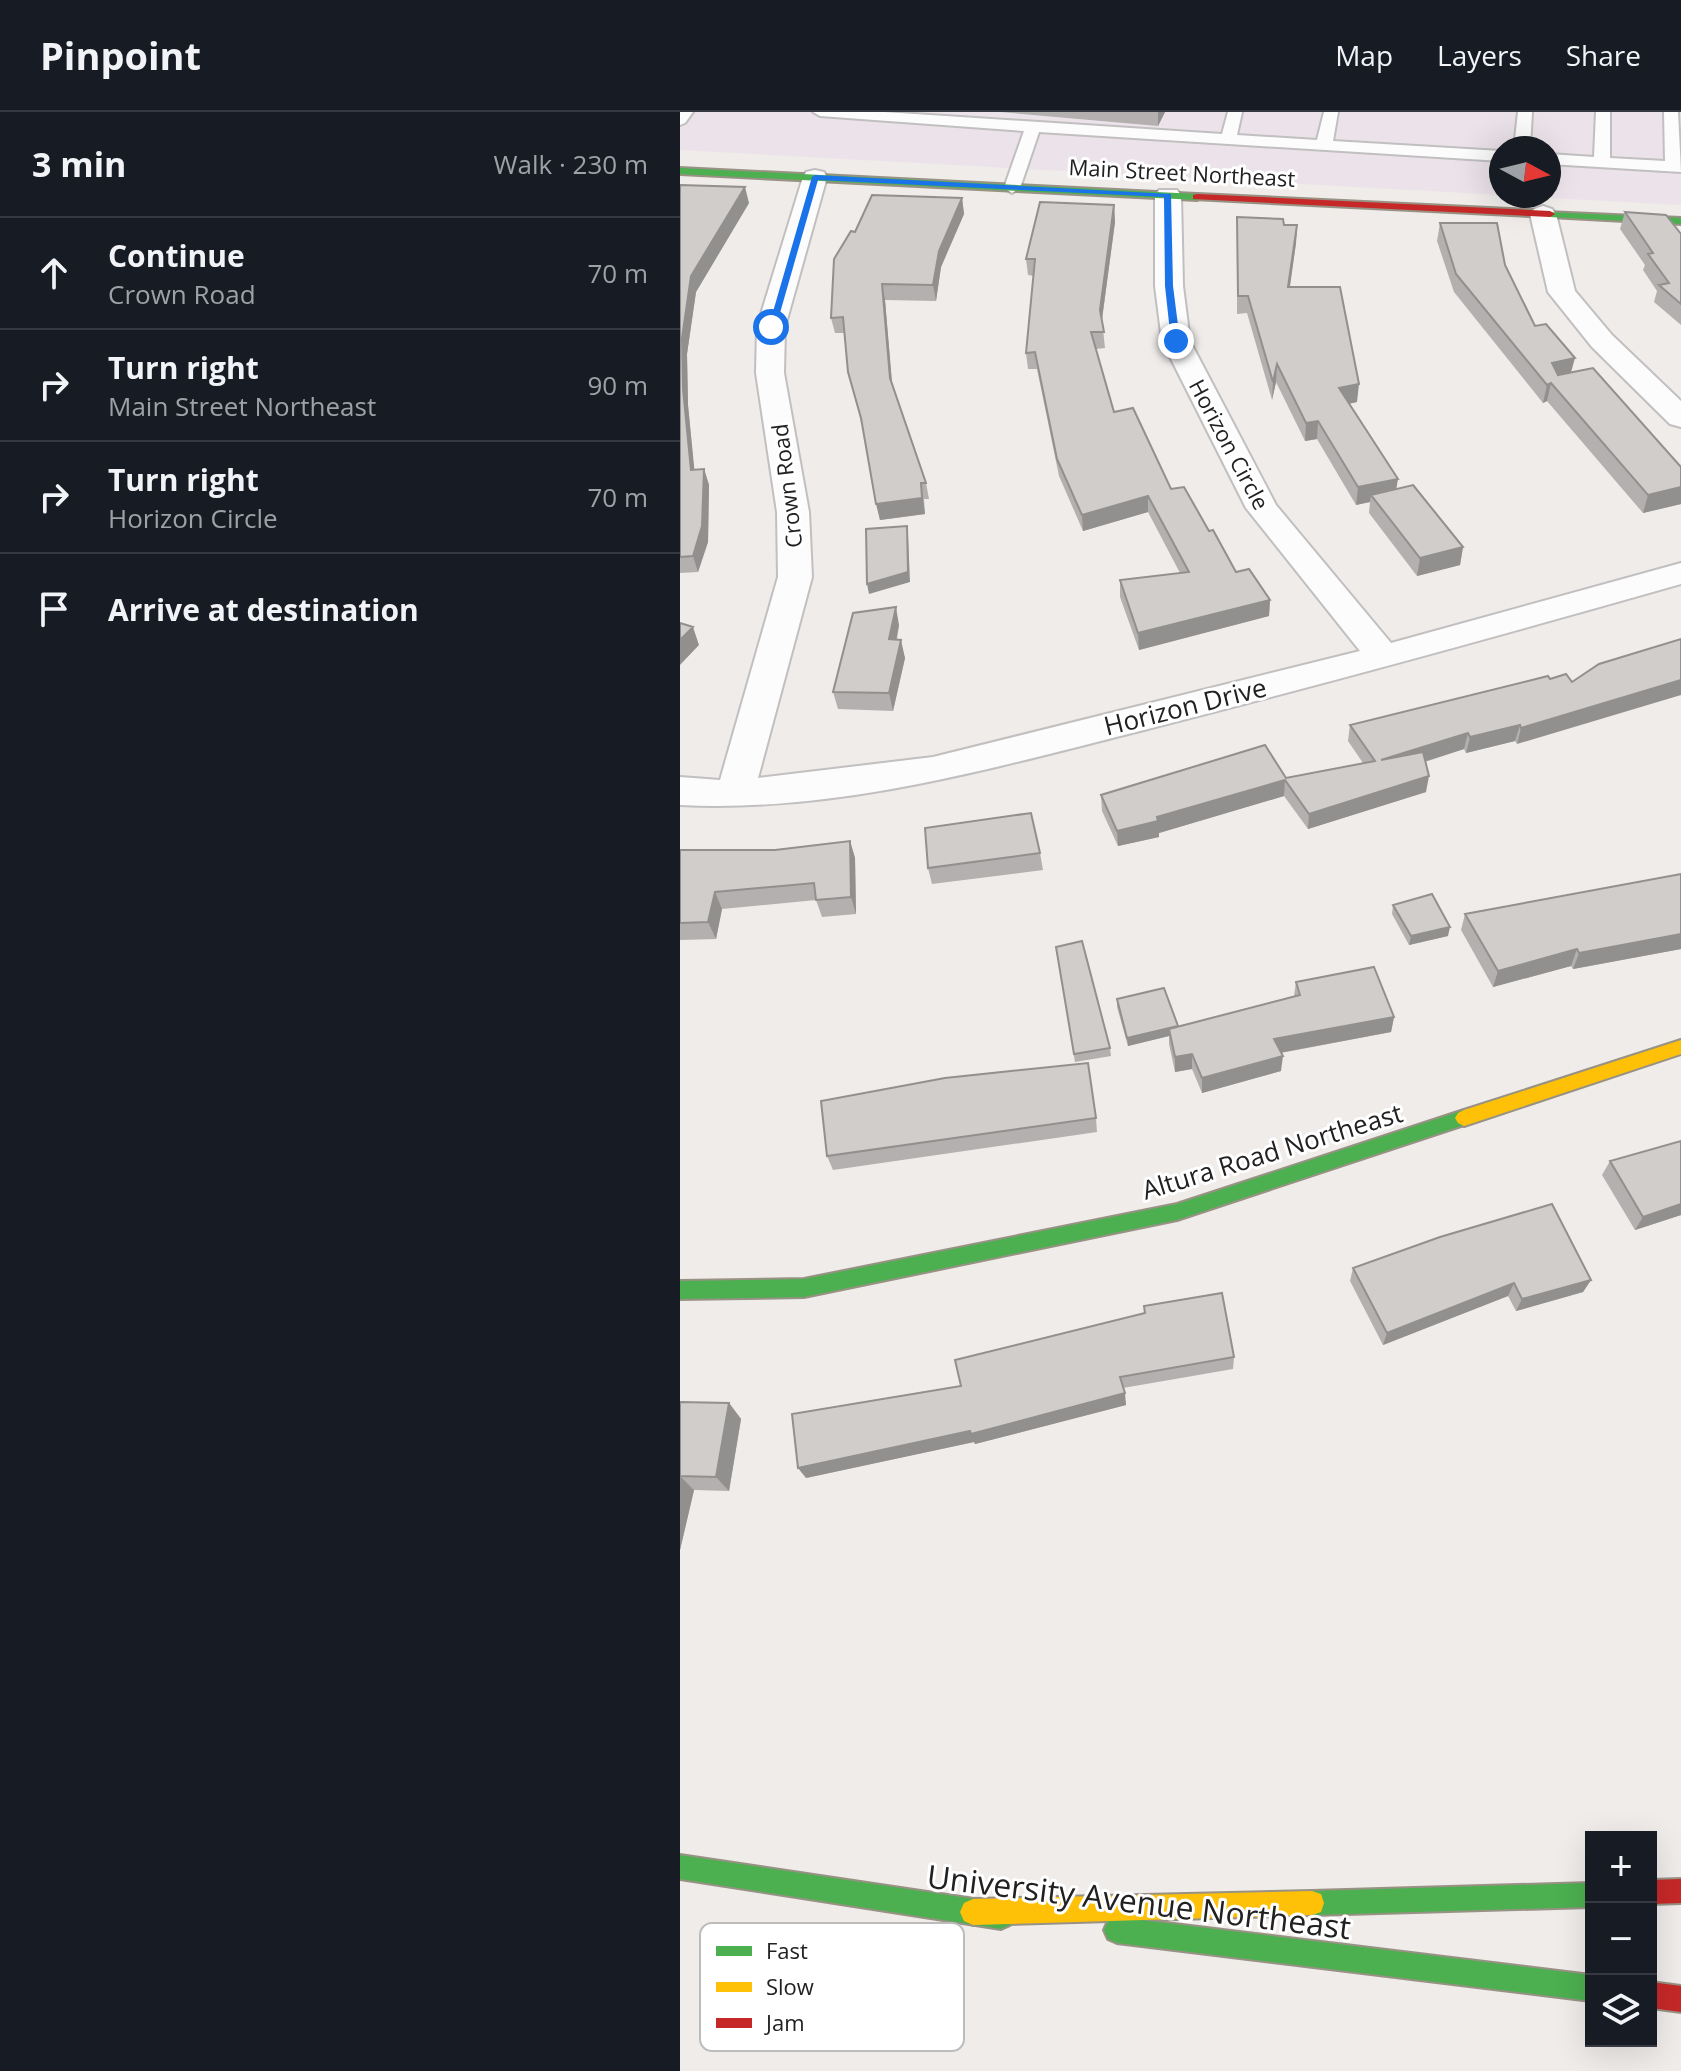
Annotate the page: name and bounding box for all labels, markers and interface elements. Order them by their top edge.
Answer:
text: Pinpoint [40,29,201,81]
text: Map [1335,36,1393,74]
text: Layers [1437,36,1522,74]
text: Share [1566,36,1641,74]
north arrow [1489,136,1561,208]
text: 3 min [32,141,126,187]
text: Walk · 230 m [494,146,648,182]
street label: Main Street Northeast [1068,151,1296,193]
text: Continue [108,235,245,276]
icon: ahead [32,251,76,295]
text: 70 m [587,255,648,291]
text: Crown Road [108,276,256,312]
route start [753,309,789,345]
route end [1158,323,1194,359]
text: Turn right [108,347,259,388]
icon: right [32,363,76,407]
text: 90 m [587,367,648,403]
street label: Horizon Circle [1183,374,1277,514]
text: Main Street Northeast [108,388,376,424]
street label: Crown Road [764,422,808,550]
text: Turn right [108,459,259,500]
icon: right [32,475,76,519]
text: 70 m [587,479,648,515]
text: Horizon Circle [108,500,278,536]
icon: arrive [32,587,76,631]
text: Arrive at destination [108,589,419,630]
street label: Horizon Drive [1100,668,1270,744]
street label: Altura Road Northeast [1137,1094,1407,1208]
map controls [1585,1831,1657,2047]
button: + [1585,1831,1657,1903]
street label: University Avenue Northeast [925,1854,1353,1948]
button: − [1585,1903,1657,1975]
legend [700,1923,964,2051]
text: Fast [766,1935,808,1965]
text: Slow [766,1971,814,2001]
button: layers [1585,1975,1657,2047]
text: Jam [764,2007,805,2037]

